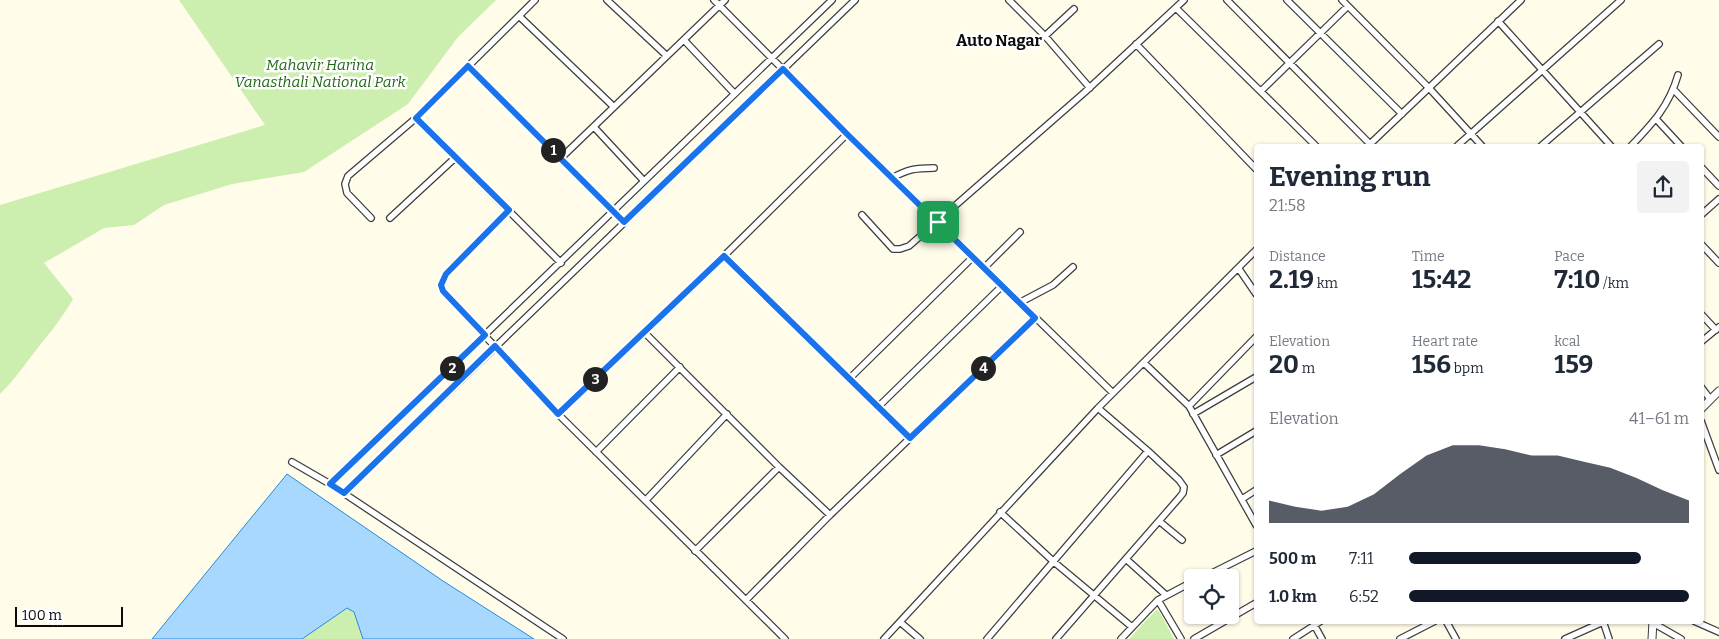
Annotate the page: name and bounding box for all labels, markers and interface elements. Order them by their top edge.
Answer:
district label: Auto Nagar [956,31,1042,50]
park label: Mahavir Harina Vanasthali National Park [234,56,406,91]
pin: 1 [540,138,566,162]
text: 1 [550,142,557,159]
text: Evening run [1269,160,1430,193]
button: share [1637,161,1689,213]
text: 21:58 [1269,196,1306,215]
pin [917,201,959,243]
icon: arrive [924,208,952,236]
text: Distance [1269,248,1326,265]
text: Time [1412,248,1445,265]
text: Pace [1554,248,1585,265]
text: 2.19 [1269,265,1314,295]
text: 15:42 [1412,265,1471,295]
text: 7:10 [1554,265,1600,295]
text: km [1314,275,1338,292]
text: /km [1600,275,1629,292]
text: Elevation [1269,333,1330,350]
text: Heart rate [1412,333,1478,350]
text: kcal [1554,333,1580,350]
text: 20 [1269,350,1299,380]
text: 156 [1412,350,1451,380]
text: 159 [1554,350,1593,380]
pin: 2 [440,356,464,380]
pin: 4 [970,356,996,380]
text: 2 [449,360,456,377]
text: 4 [979,360,988,377]
text: m [1299,360,1315,377]
text: bpm [1451,360,1484,377]
pin: 3 [582,366,608,392]
text: 3 [591,371,600,388]
text: Elevation [1269,409,1339,428]
text: 41–61 m [1629,409,1689,428]
text: 500 m [1269,549,1316,568]
text: 7:11 [1349,549,1373,568]
map controls [1184,569,1239,624]
button: locate [1184,569,1239,624]
text: 1.0 km [1269,587,1317,606]
text: 6:52 [1349,587,1379,606]
scale bar [15,604,122,627]
text: 100 m [22,607,62,624]

